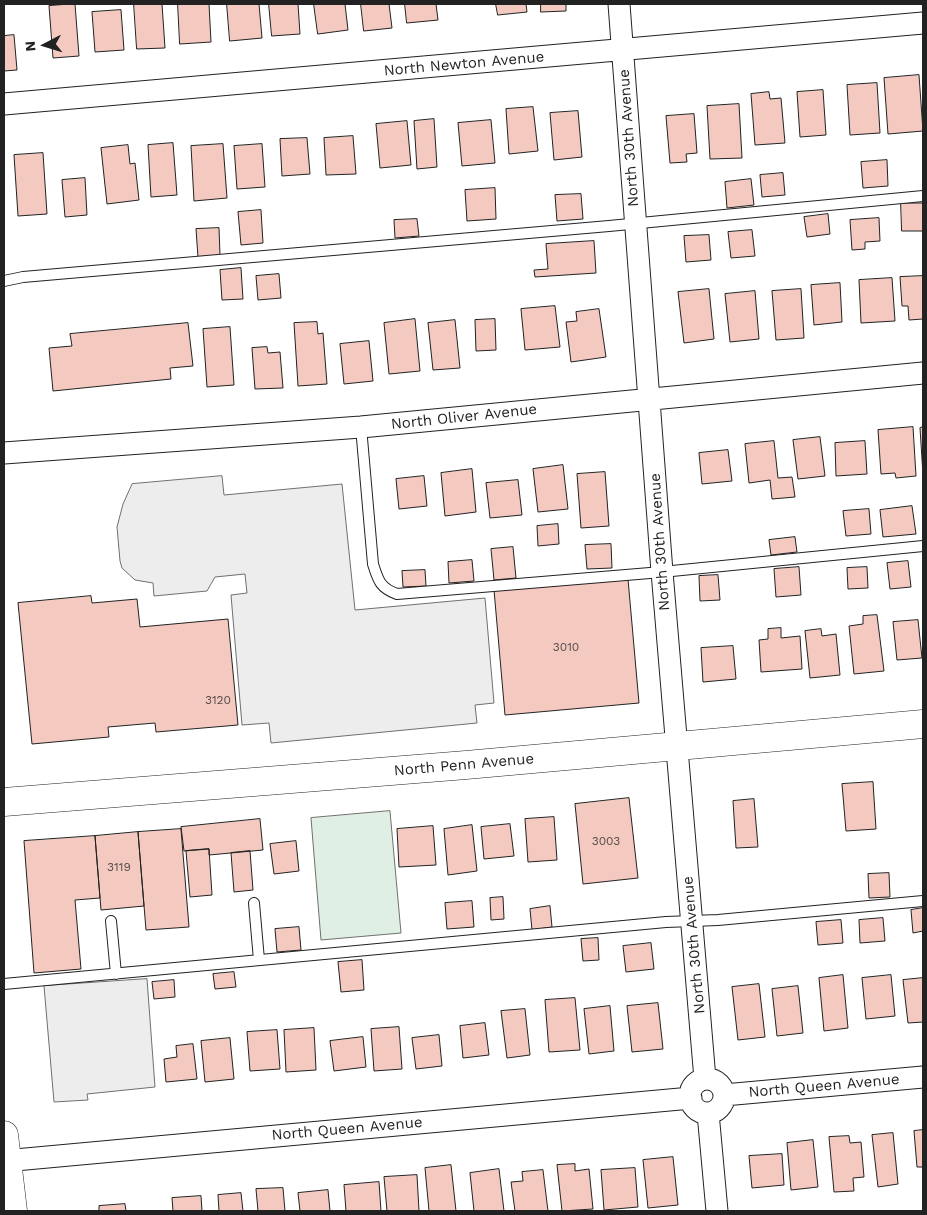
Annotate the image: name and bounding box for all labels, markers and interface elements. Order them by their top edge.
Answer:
north arrow [20,20,70,70]
text: N [22,40,38,52]
street label: North Newton Avenue [383,48,545,80]
street label: North 30th Avenue [615,69,643,207]
street label: North Oliver Avenue [390,400,538,434]
street label: North 30th Avenue [646,473,674,611]
house number: 3010 [553,640,579,654]
house number: 3120 [205,693,231,707]
street label: North Penn Avenue [393,750,535,780]
house number: 3003 [592,834,620,848]
house number: 3119 [107,860,131,874]
street label: North 30th Avenue [679,875,709,1015]
street label: North Queen Avenue [748,1070,900,1102]
street label: North Queen Avenue [271,1113,423,1145]

